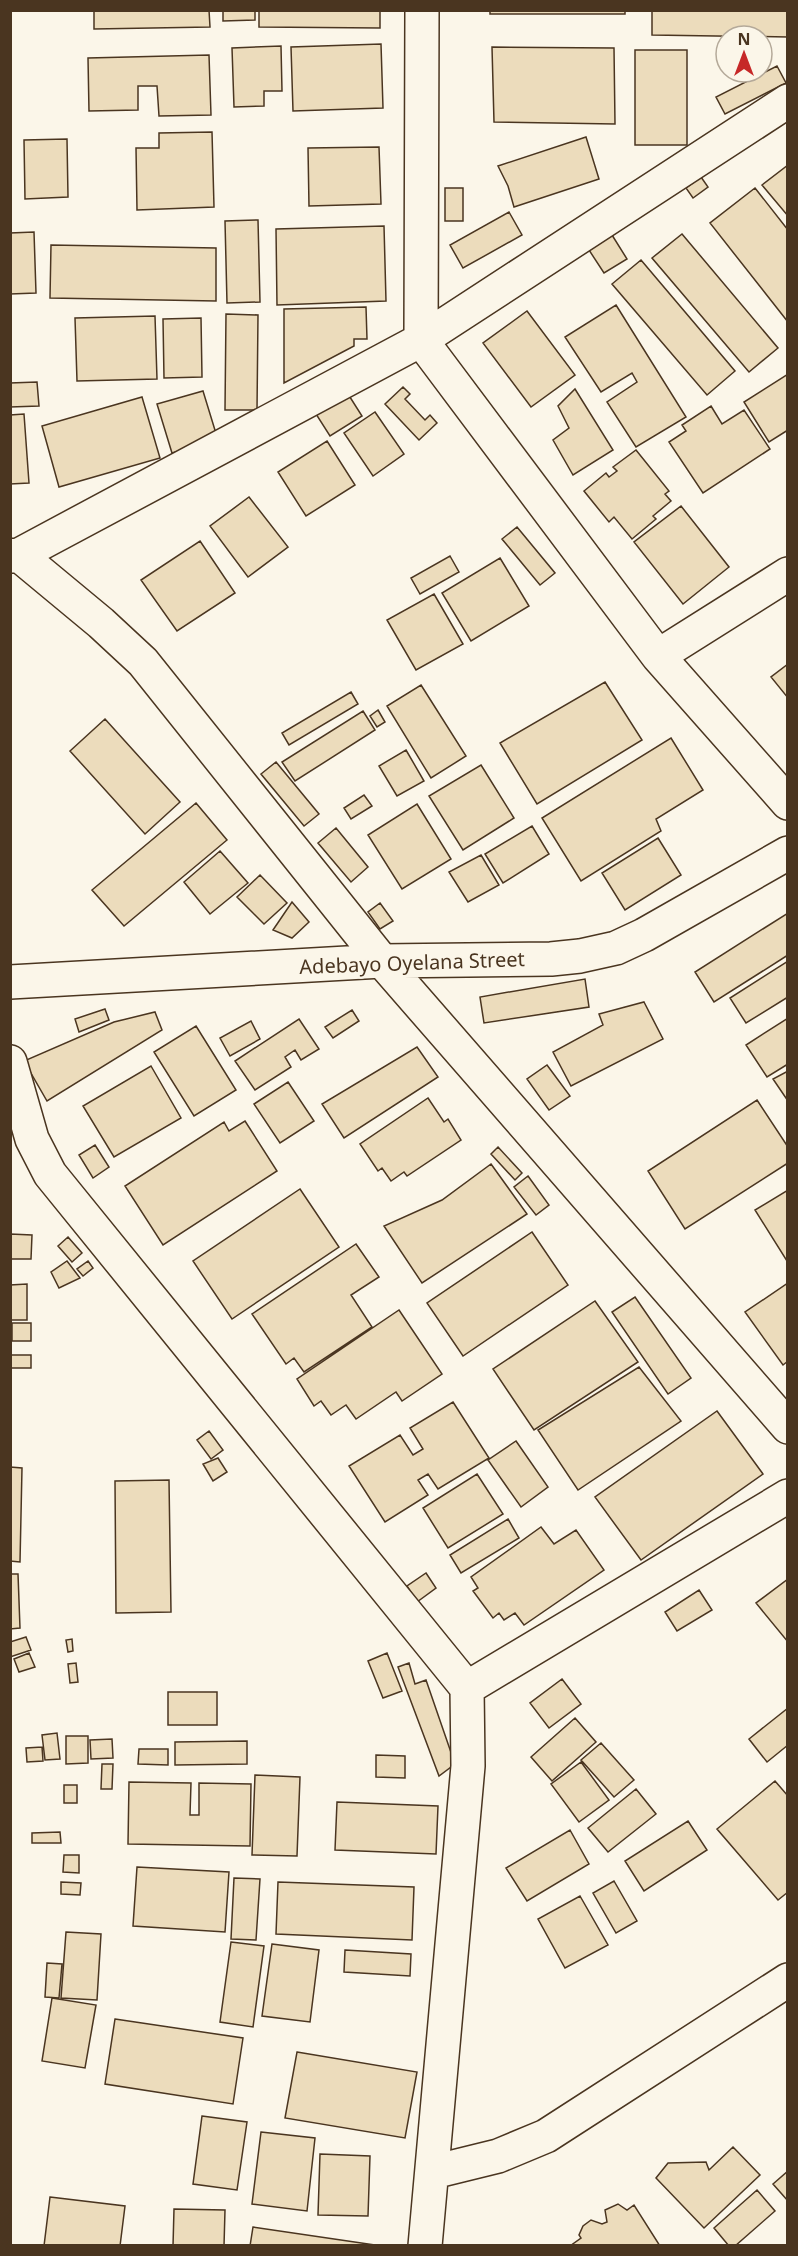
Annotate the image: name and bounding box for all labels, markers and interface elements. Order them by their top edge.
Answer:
north arrow [714,24,774,84]
text: N [737,28,751,50]
street label: Adebayo Oyelana Street [299,945,525,980]

